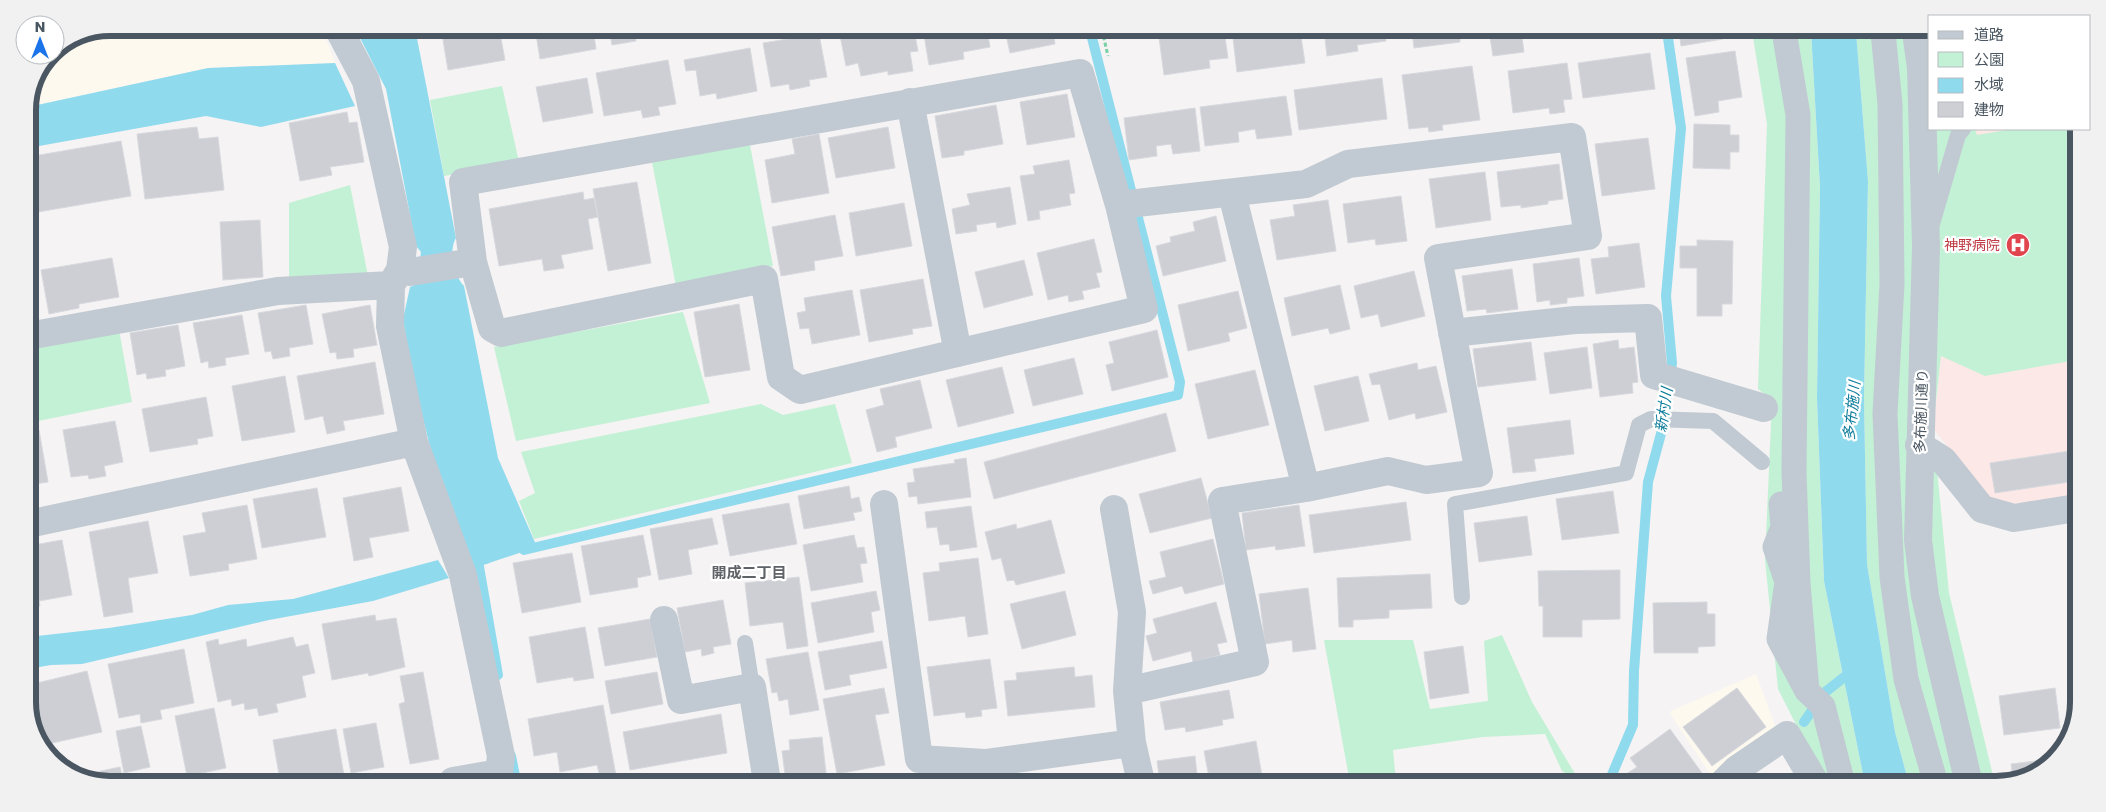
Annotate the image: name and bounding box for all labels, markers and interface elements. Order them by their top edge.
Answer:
north arrow [15,15,65,65]
legend [1928,15,2091,130]
text: N [35,17,45,37]
text: 道路 [1974,24,2004,45]
text: 公園 [1974,49,2004,70]
text: 水域 [1974,74,2004,95]
text: 建物 [1974,99,2004,120]
hospital icon: 神野病院 [2005,232,2031,258]
place label: 神野病院 [1944,235,2000,255]
street label: 多布施川通り [1910,369,1932,453]
water label: 多布施川 [1838,378,1865,442]
water label: 新村川 [1650,384,1678,434]
district label: 開成二丁目 [711,562,787,583]

